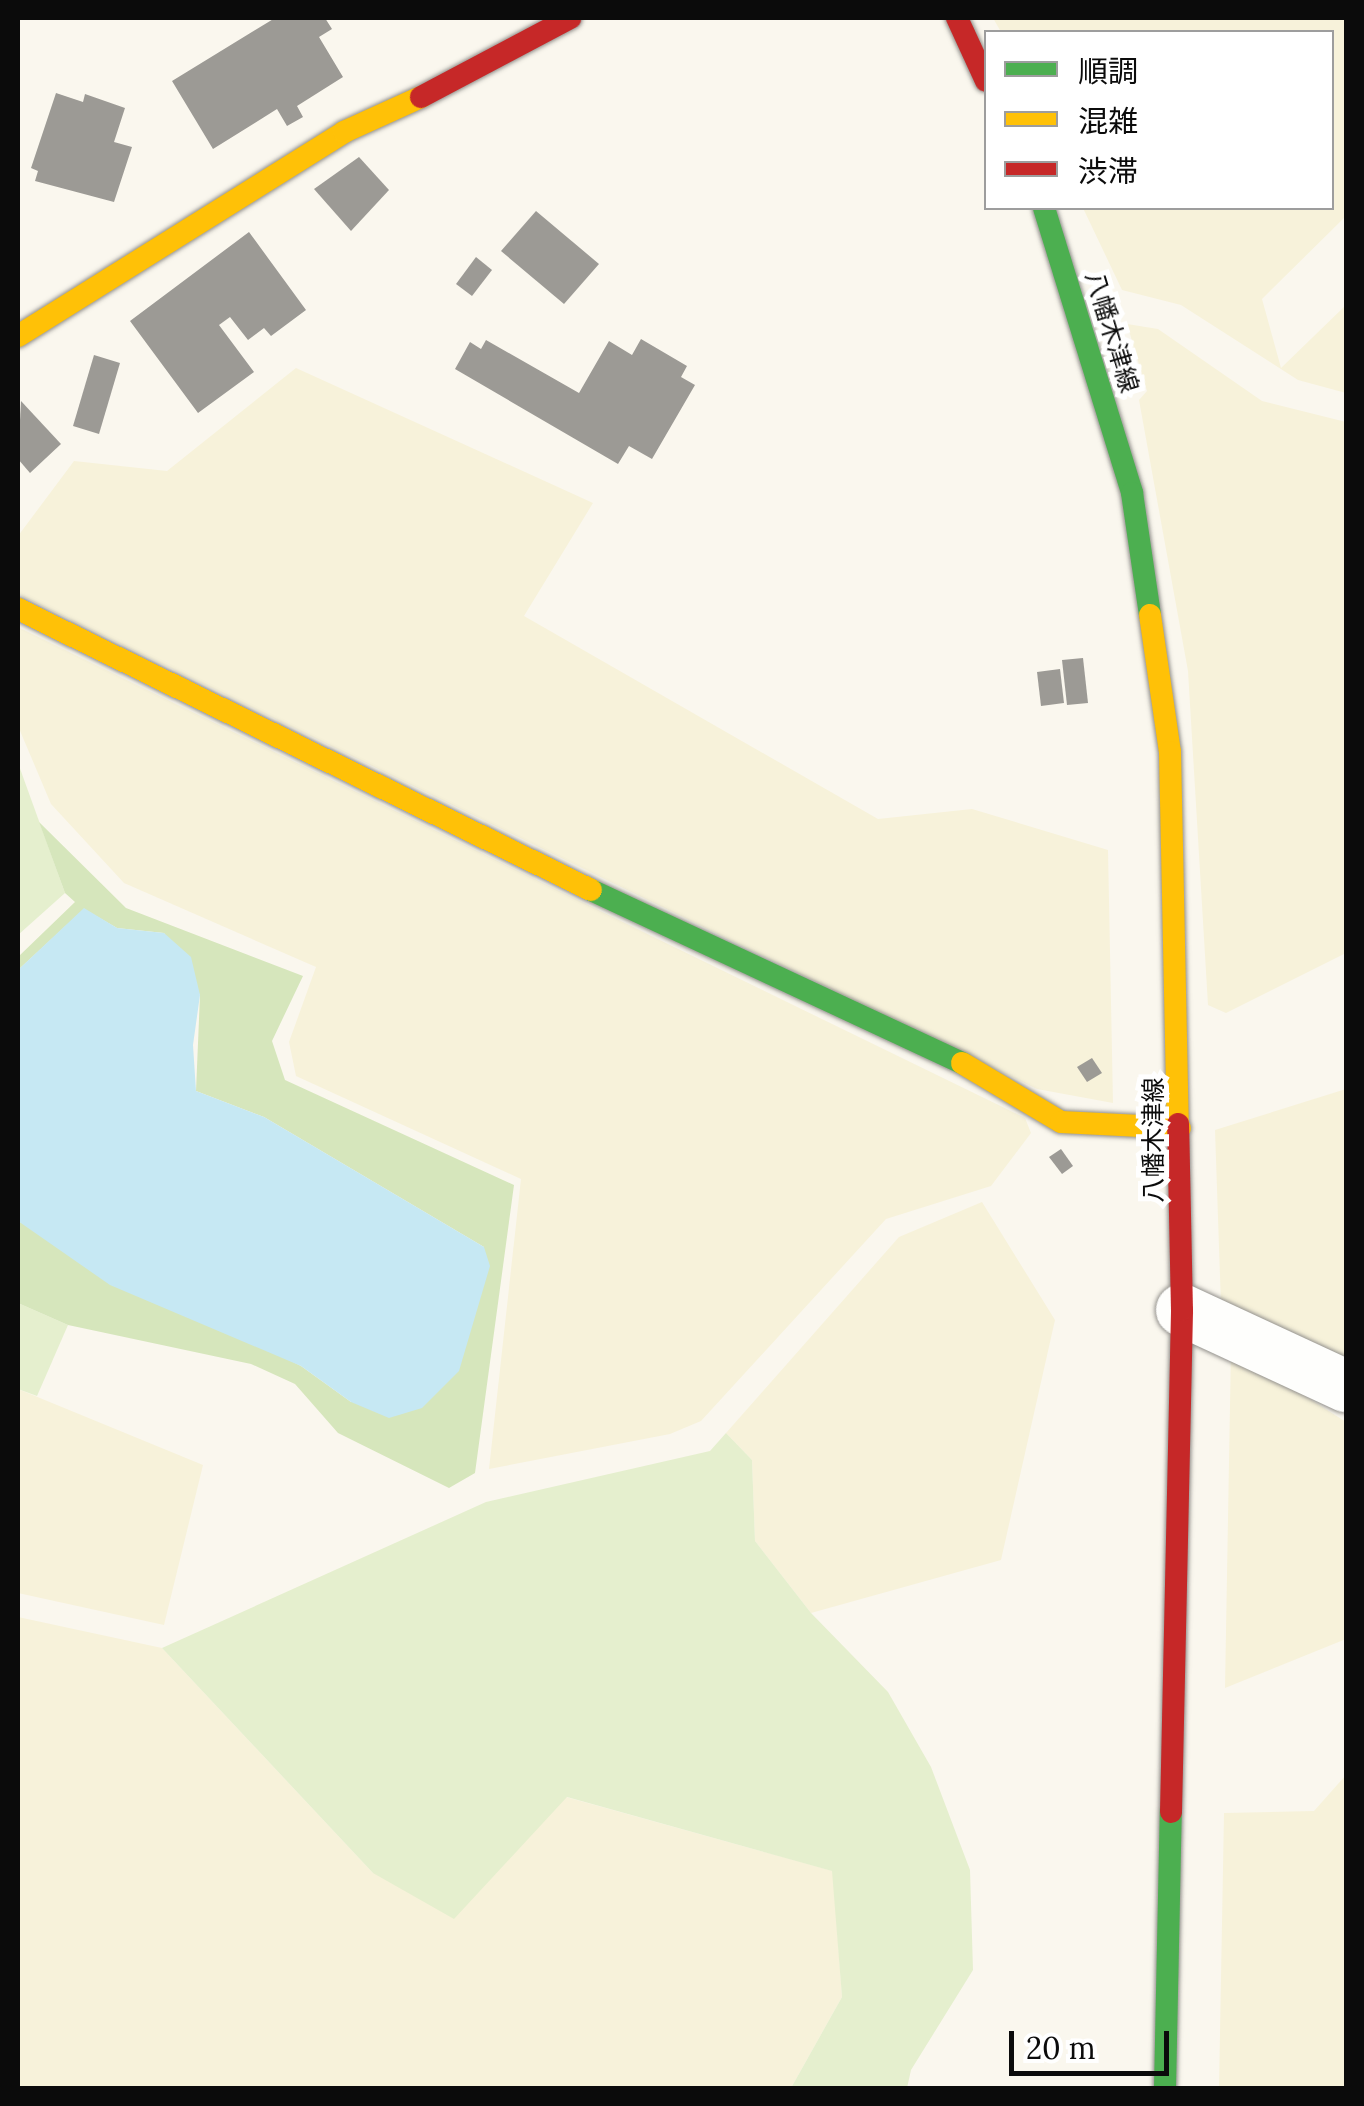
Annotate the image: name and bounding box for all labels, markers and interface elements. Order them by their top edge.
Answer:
legend [984,30,1334,210]
text: 順調 [1078,52,1138,90]
text: 混雑 [1078,102,1138,140]
text: 渋滞 [1078,152,1138,190]
street label: 八幡木津線 [1079,268,1145,396]
street label: 八幡木津線 [1138,1078,1168,1202]
scale bar [1014,2011,1174,2073]
text: 20 m [1026,2029,1095,2067]

